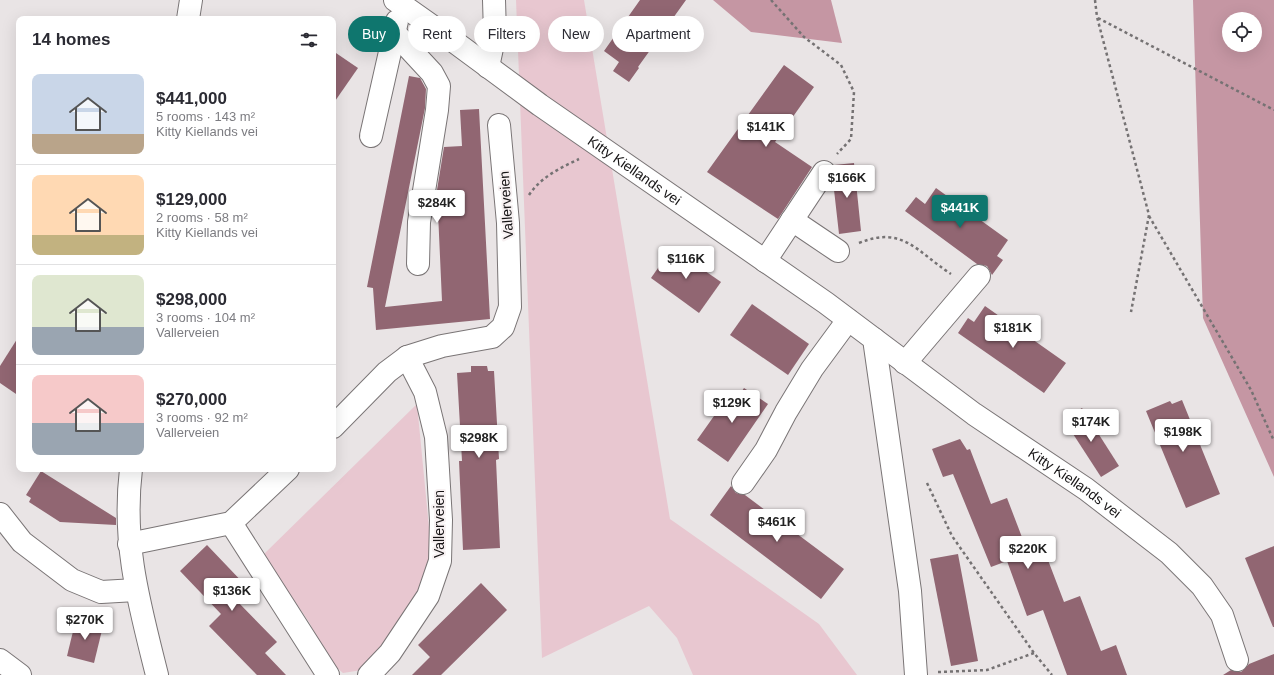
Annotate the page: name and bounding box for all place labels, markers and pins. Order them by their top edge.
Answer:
pin: $141K [738,114,794,148]
pin: $166K [819,165,875,199]
pin: $284K [409,190,465,224]
pin: $441K [932,195,988,229]
pin: $116K [658,246,714,280]
pin: $181K [985,315,1041,349]
pin: $129K [704,390,760,424]
pin: $174K [1063,409,1119,443]
pin: $198K [1155,419,1211,453]
pin: $298K [451,425,507,459]
pin: $461K [749,509,805,543]
pin: $220K [1000,536,1056,570]
pin: $136K [204,578,260,612]
pin: $270K [57,607,113,641]

